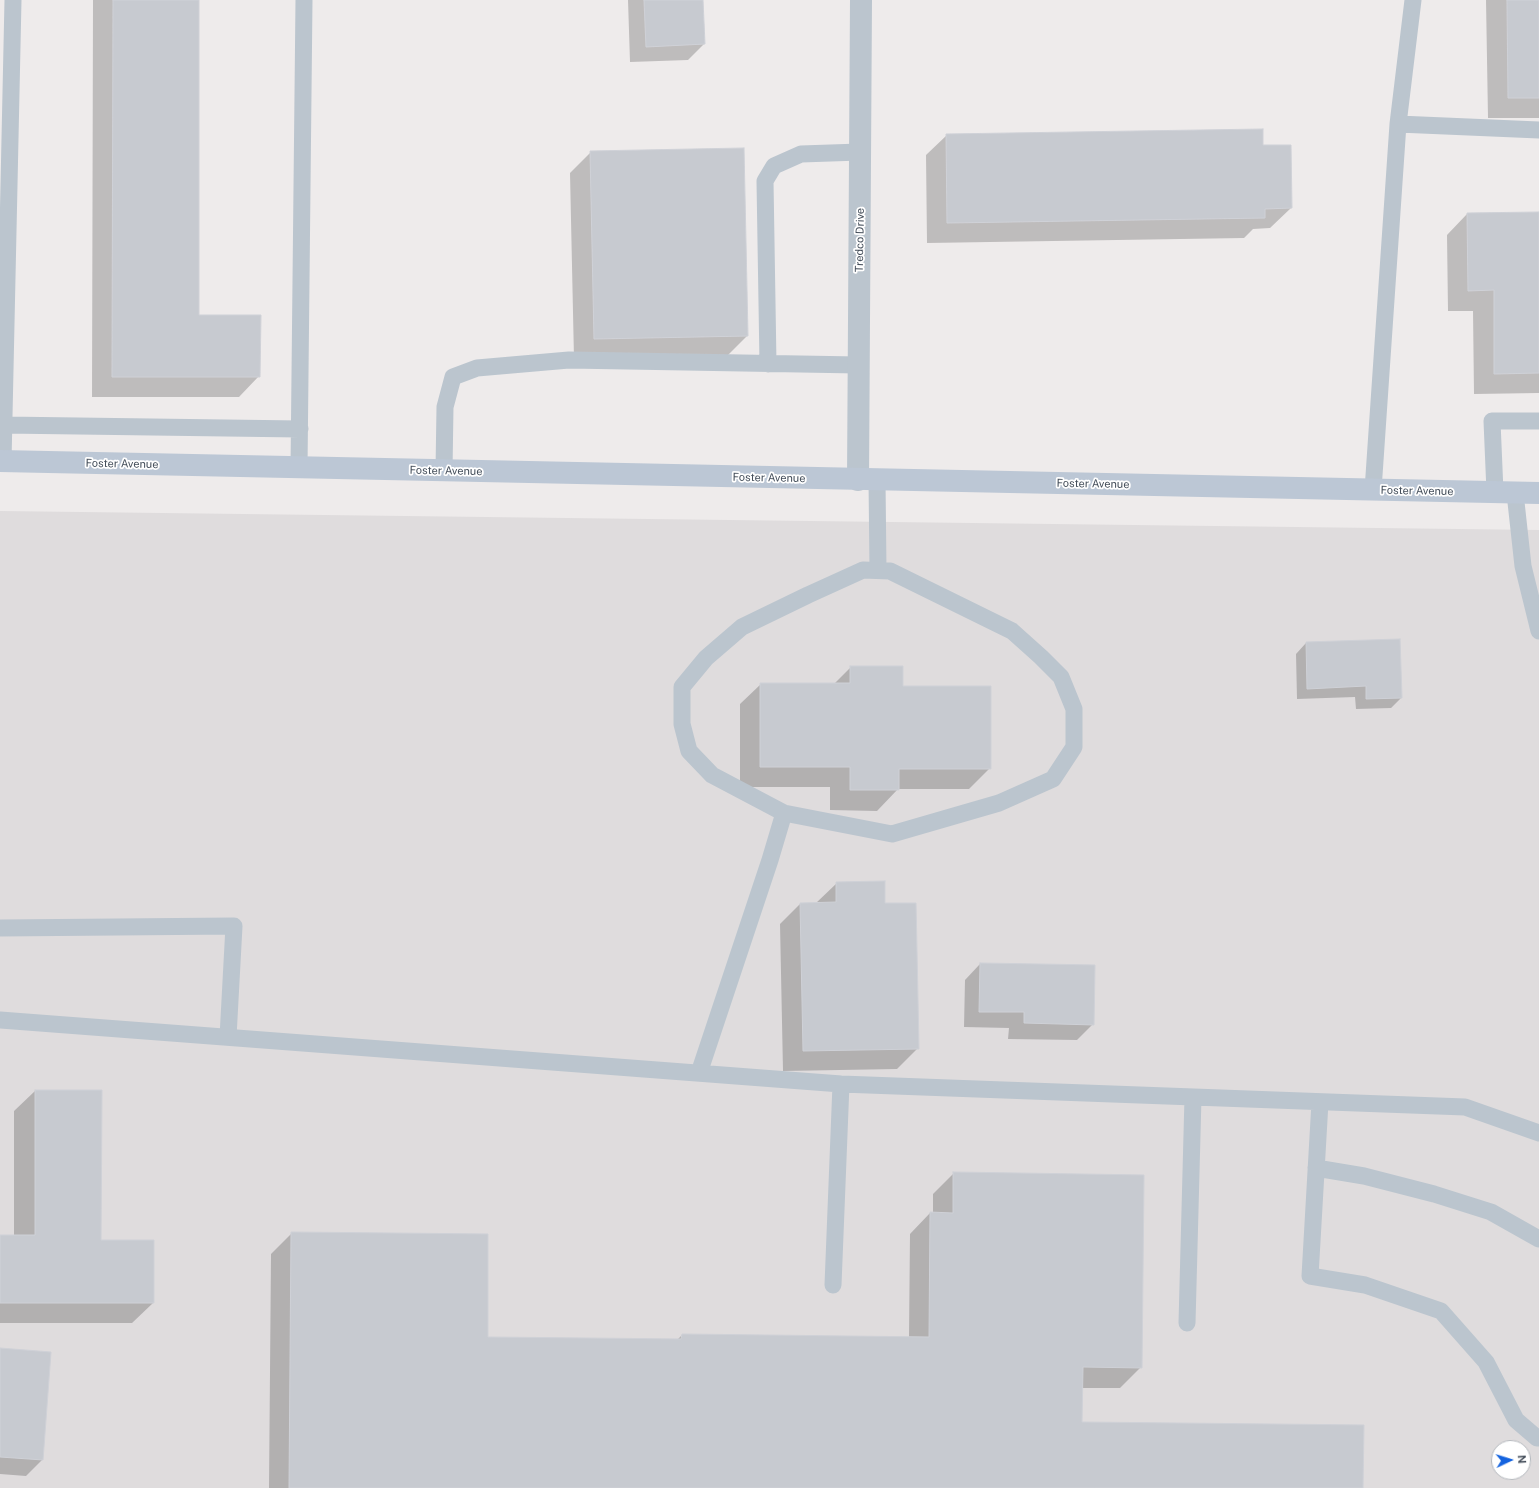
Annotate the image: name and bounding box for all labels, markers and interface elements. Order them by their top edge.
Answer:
street label: Tredco Drive [853,208,867,272]
street label: Foster Avenue [85,457,159,471]
street label: Foster Avenue [409,464,483,478]
street label: Foster Avenue [732,471,806,485]
street label: Foster Avenue [1056,477,1130,491]
street label: Foster Avenue [1380,484,1454,498]
north arrow [1491,1440,1531,1480]
text: N [1516,1455,1528,1464]

